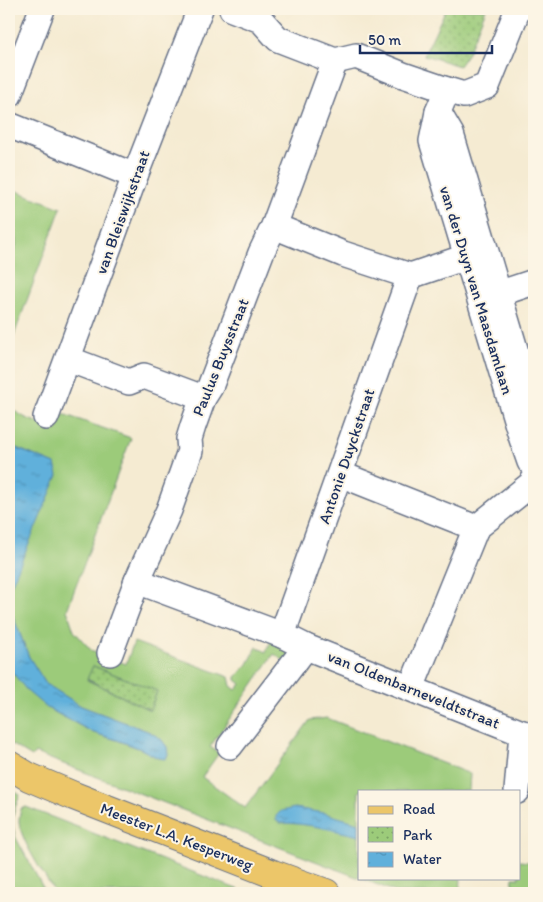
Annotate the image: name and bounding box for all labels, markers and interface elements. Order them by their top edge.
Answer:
scale bar [360,22,493,54]
text: 50 m [368,31,401,49]
street label: van Bleiswijkstraat [91,148,154,277]
street label: van der Duyn van Maasdamlaan [436,183,517,397]
street label: Paulus Buysstraat [188,296,253,419]
street label: Antonie Duyckstraat [314,386,379,526]
street label: van Oldenbarneveldtstraat [325,646,503,733]
legend [358,790,520,880]
street label: Meester L.A. Kesperweg [98,799,257,875]
text: Road [403,800,436,818]
text: Park [403,826,433,844]
text: Water [403,850,442,868]

